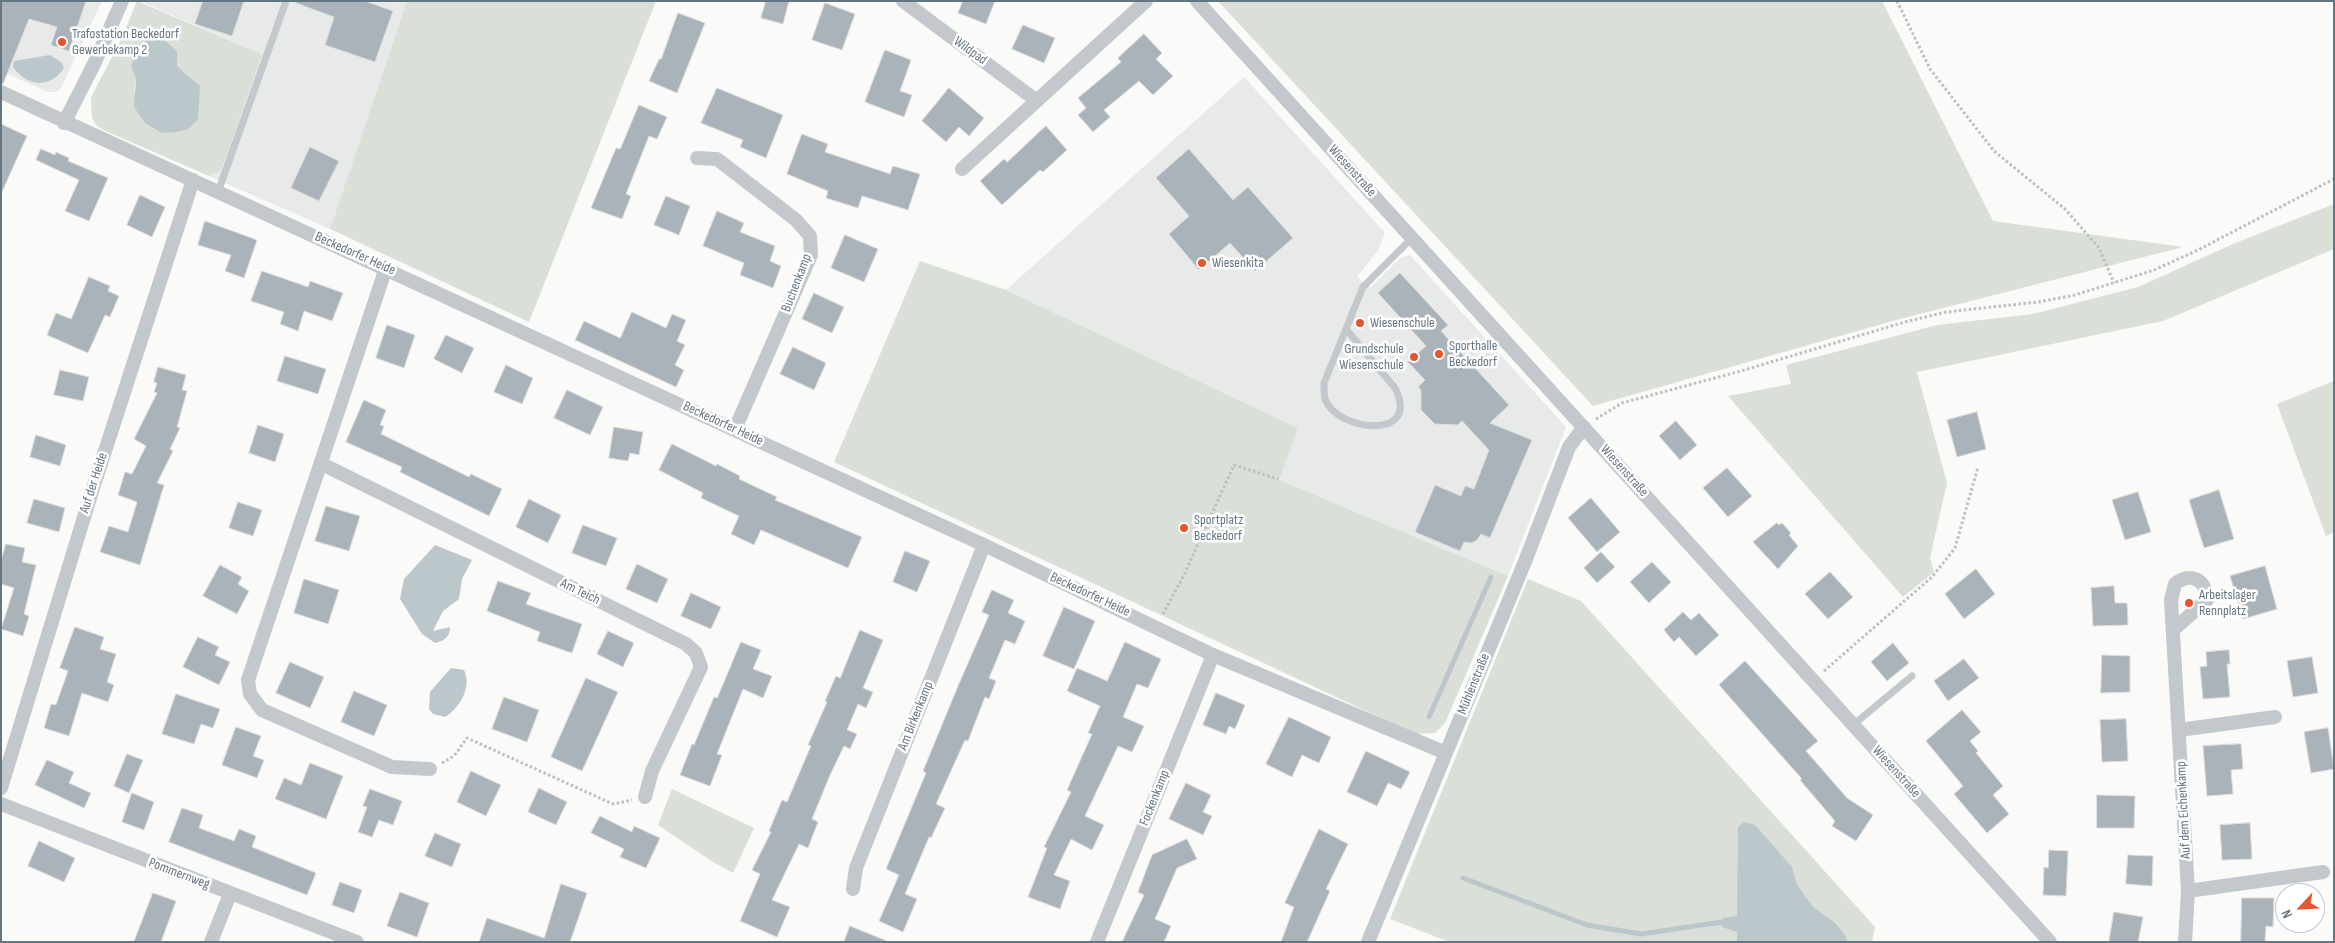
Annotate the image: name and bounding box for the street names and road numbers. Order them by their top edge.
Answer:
street label: Wildpad [950,33,990,69]
street label: Wiesenstraße [1324,142,1380,200]
street label: Beckedorfer Heide [312,229,398,279]
street label: Buchenkamp [778,252,816,314]
street label: Beckedorfer Heide [680,398,766,450]
street label: Wiesenstraße [1596,442,1652,500]
street label: Auf der Heide [76,451,112,515]
street label: Beckedorfer Heide [1047,569,1133,621]
street label: Am Teich [557,575,603,609]
street label: Mühlenstraße [1454,651,1494,717]
street label: Am Birkenkamp [895,679,937,753]
street label: Wiesenstraße [1868,743,1924,801]
street label: Auf dem Eichenkamp [2173,761,2195,859]
street label: Fockenkamp [1136,768,1174,828]
street label: Pommernweg [146,855,212,893]

